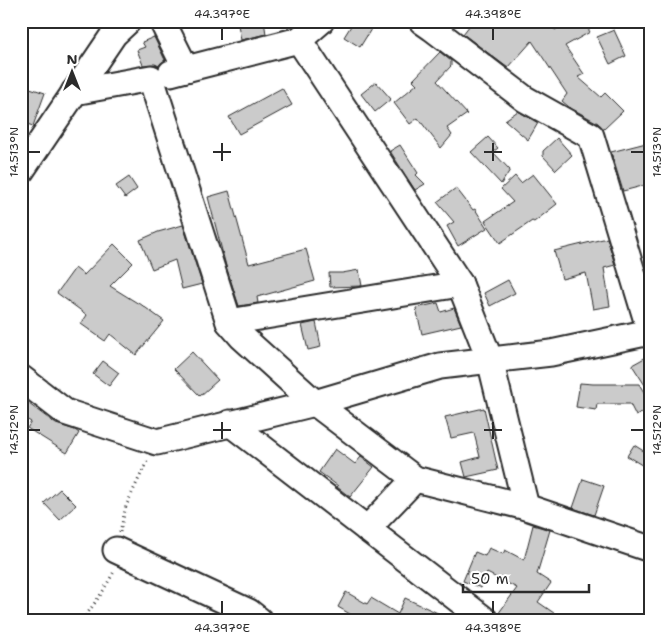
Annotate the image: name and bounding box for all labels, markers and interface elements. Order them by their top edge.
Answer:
text: 44.397°E [194,6,250,22]
text: 44.398°E [465,6,521,22]
north arrow [48,48,98,98]
text: N [66,50,78,68]
text: 14.513°N [6,127,22,177]
text: 14.513°N [649,127,665,177]
text: 14.512°N [6,405,22,455]
text: 14.512°N [649,405,665,455]
scale bar [463,561,590,593]
text: 50 m [471,569,509,589]
text: 44.397°E [194,620,250,636]
text: 44.398°E [465,620,521,636]

